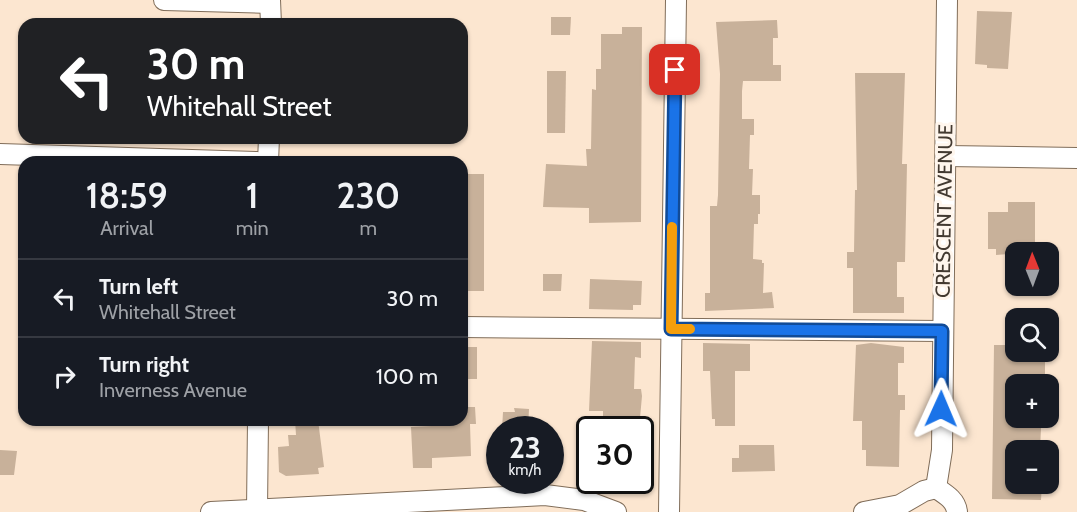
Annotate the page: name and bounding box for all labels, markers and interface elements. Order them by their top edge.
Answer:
text: 30 m [147,38,245,90]
icon: left [48,42,126,120]
pin [649,44,700,95]
icon: arrive [658,53,691,86]
text: Whitehall Street [147,90,332,123]
street label: CRESCENT AVENUE [930,124,958,298]
text: 18:59 [86,173,168,217]
text: 1 [246,173,259,217]
text: 230 [336,173,400,217]
text: Arrival [100,216,153,240]
text: min [236,216,269,240]
text: m [360,216,377,240]
north arrow [1005,242,1059,296]
map controls [1005,242,1059,494]
text: Turn left [99,273,178,300]
icon: left [48,282,81,315]
text: 30 m [386,285,438,312]
text: Whitehall Street [99,300,236,324]
button: search [1005,308,1059,362]
text: Turn right [99,351,189,378]
icon: right [48,360,81,393]
text: 100 m [376,363,438,390]
button: + [1005,374,1059,428]
position arrow [909,377,973,441]
text: Inverness Avenue [99,378,247,402]
speed limit sign: 30 [576,416,654,494]
text: 23 [509,429,541,466]
button: − [1005,440,1059,494]
text: km/h [509,461,541,479]

